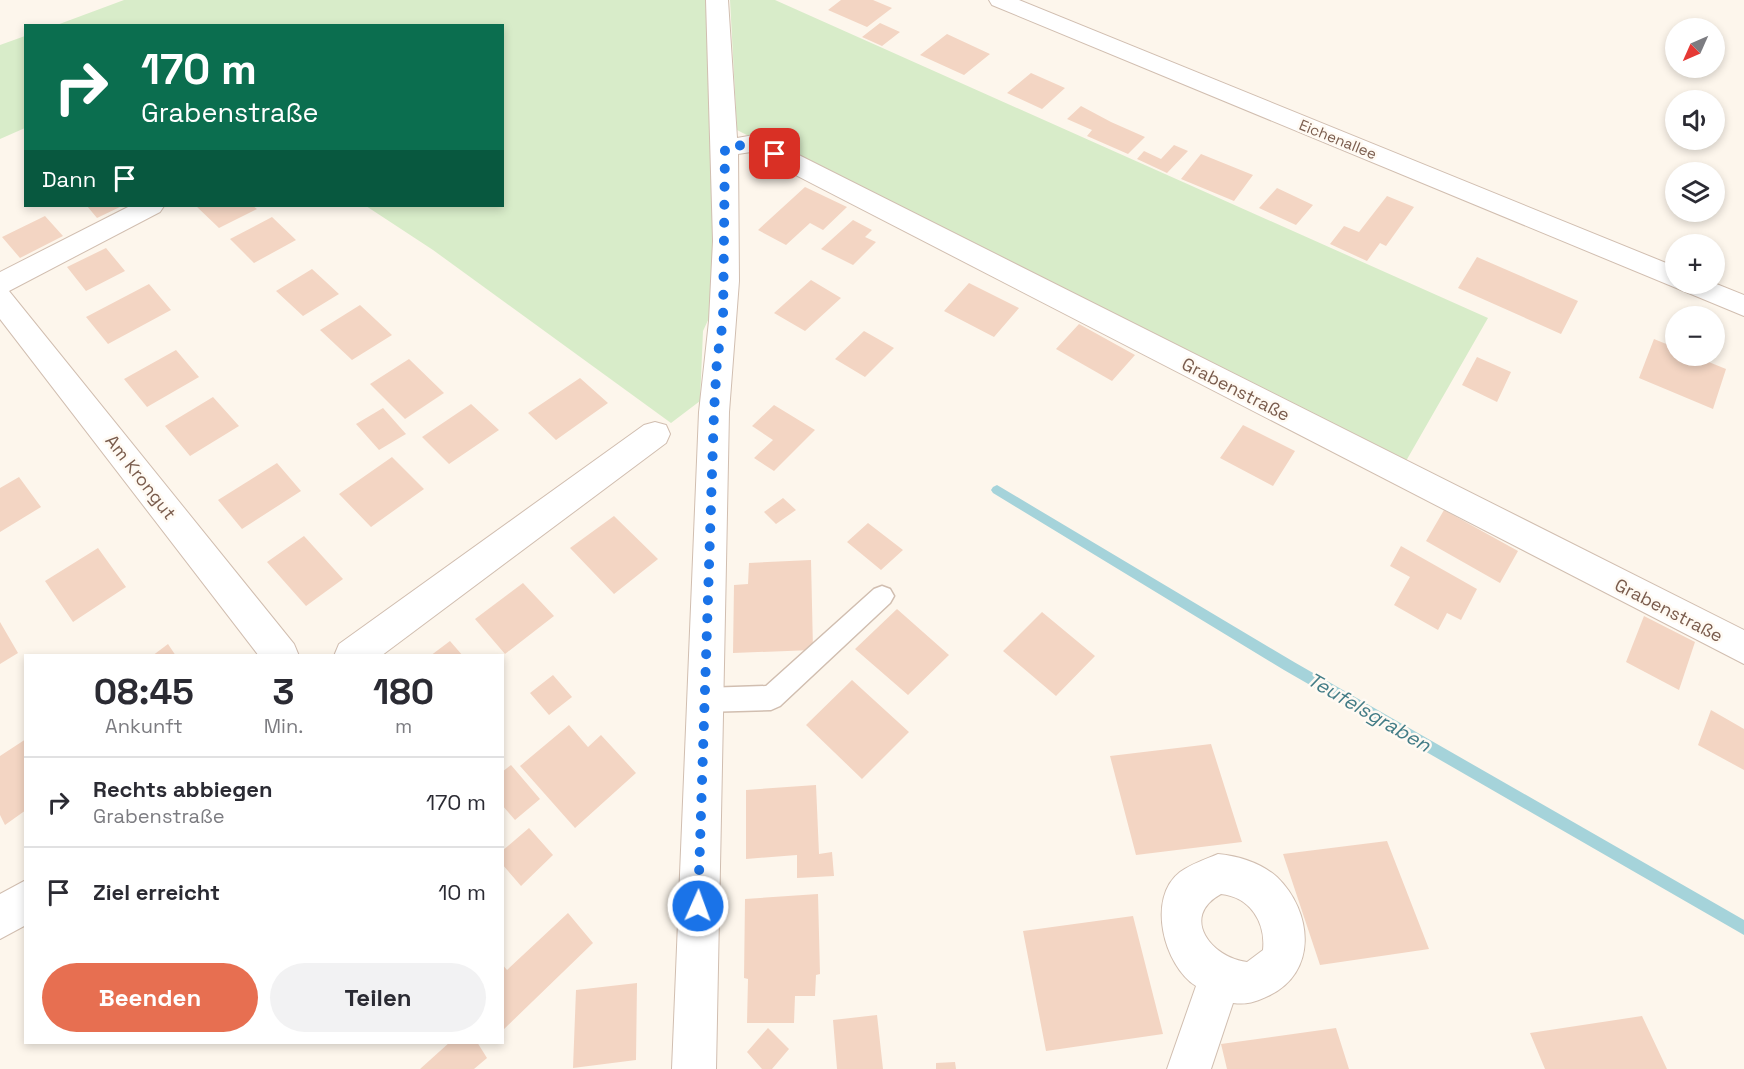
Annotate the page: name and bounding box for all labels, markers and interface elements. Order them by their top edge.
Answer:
north arrow [1665,18,1725,78]
map controls [1665,18,1725,366]
text: 170 m [141,43,257,96]
icon: right [42,48,120,126]
button: sound [1665,90,1725,150]
text: Grabenstraße [141,95,319,130]
street label: Eichenallee [1296,115,1380,163]
pin [749,128,800,179]
icon: arrive [758,137,791,170]
icon: arrive [108,162,141,195]
button: layers [1665,162,1725,222]
text: Dann [42,165,96,193]
button: + [1665,234,1725,294]
button: − [1665,306,1725,366]
street label: Grabenstraße [1178,352,1294,426]
street label: Am Krongut [101,430,181,524]
street label: Grabenstraße [1611,573,1727,647]
water label: Teufelsgraben [1303,666,1436,758]
text: 08:45 [94,669,194,715]
text: 3 [273,669,294,715]
text: 180 [373,669,434,715]
text: Ankunft [105,713,183,739]
text: Min. [264,713,303,739]
text: m [395,713,412,739]
text: Rechts abbiegen [93,775,273,803]
icon: right [42,786,75,819]
text: 170 m [426,788,486,816]
text: Grabenstraße [93,803,225,829]
position arrow [666,874,730,938]
icon: arrive [42,876,75,909]
text: Ziel erreicht [93,878,220,906]
text: 10 m [438,878,486,906]
button: Beenden [42,963,258,1032]
button: Teilen [270,963,486,1032]

